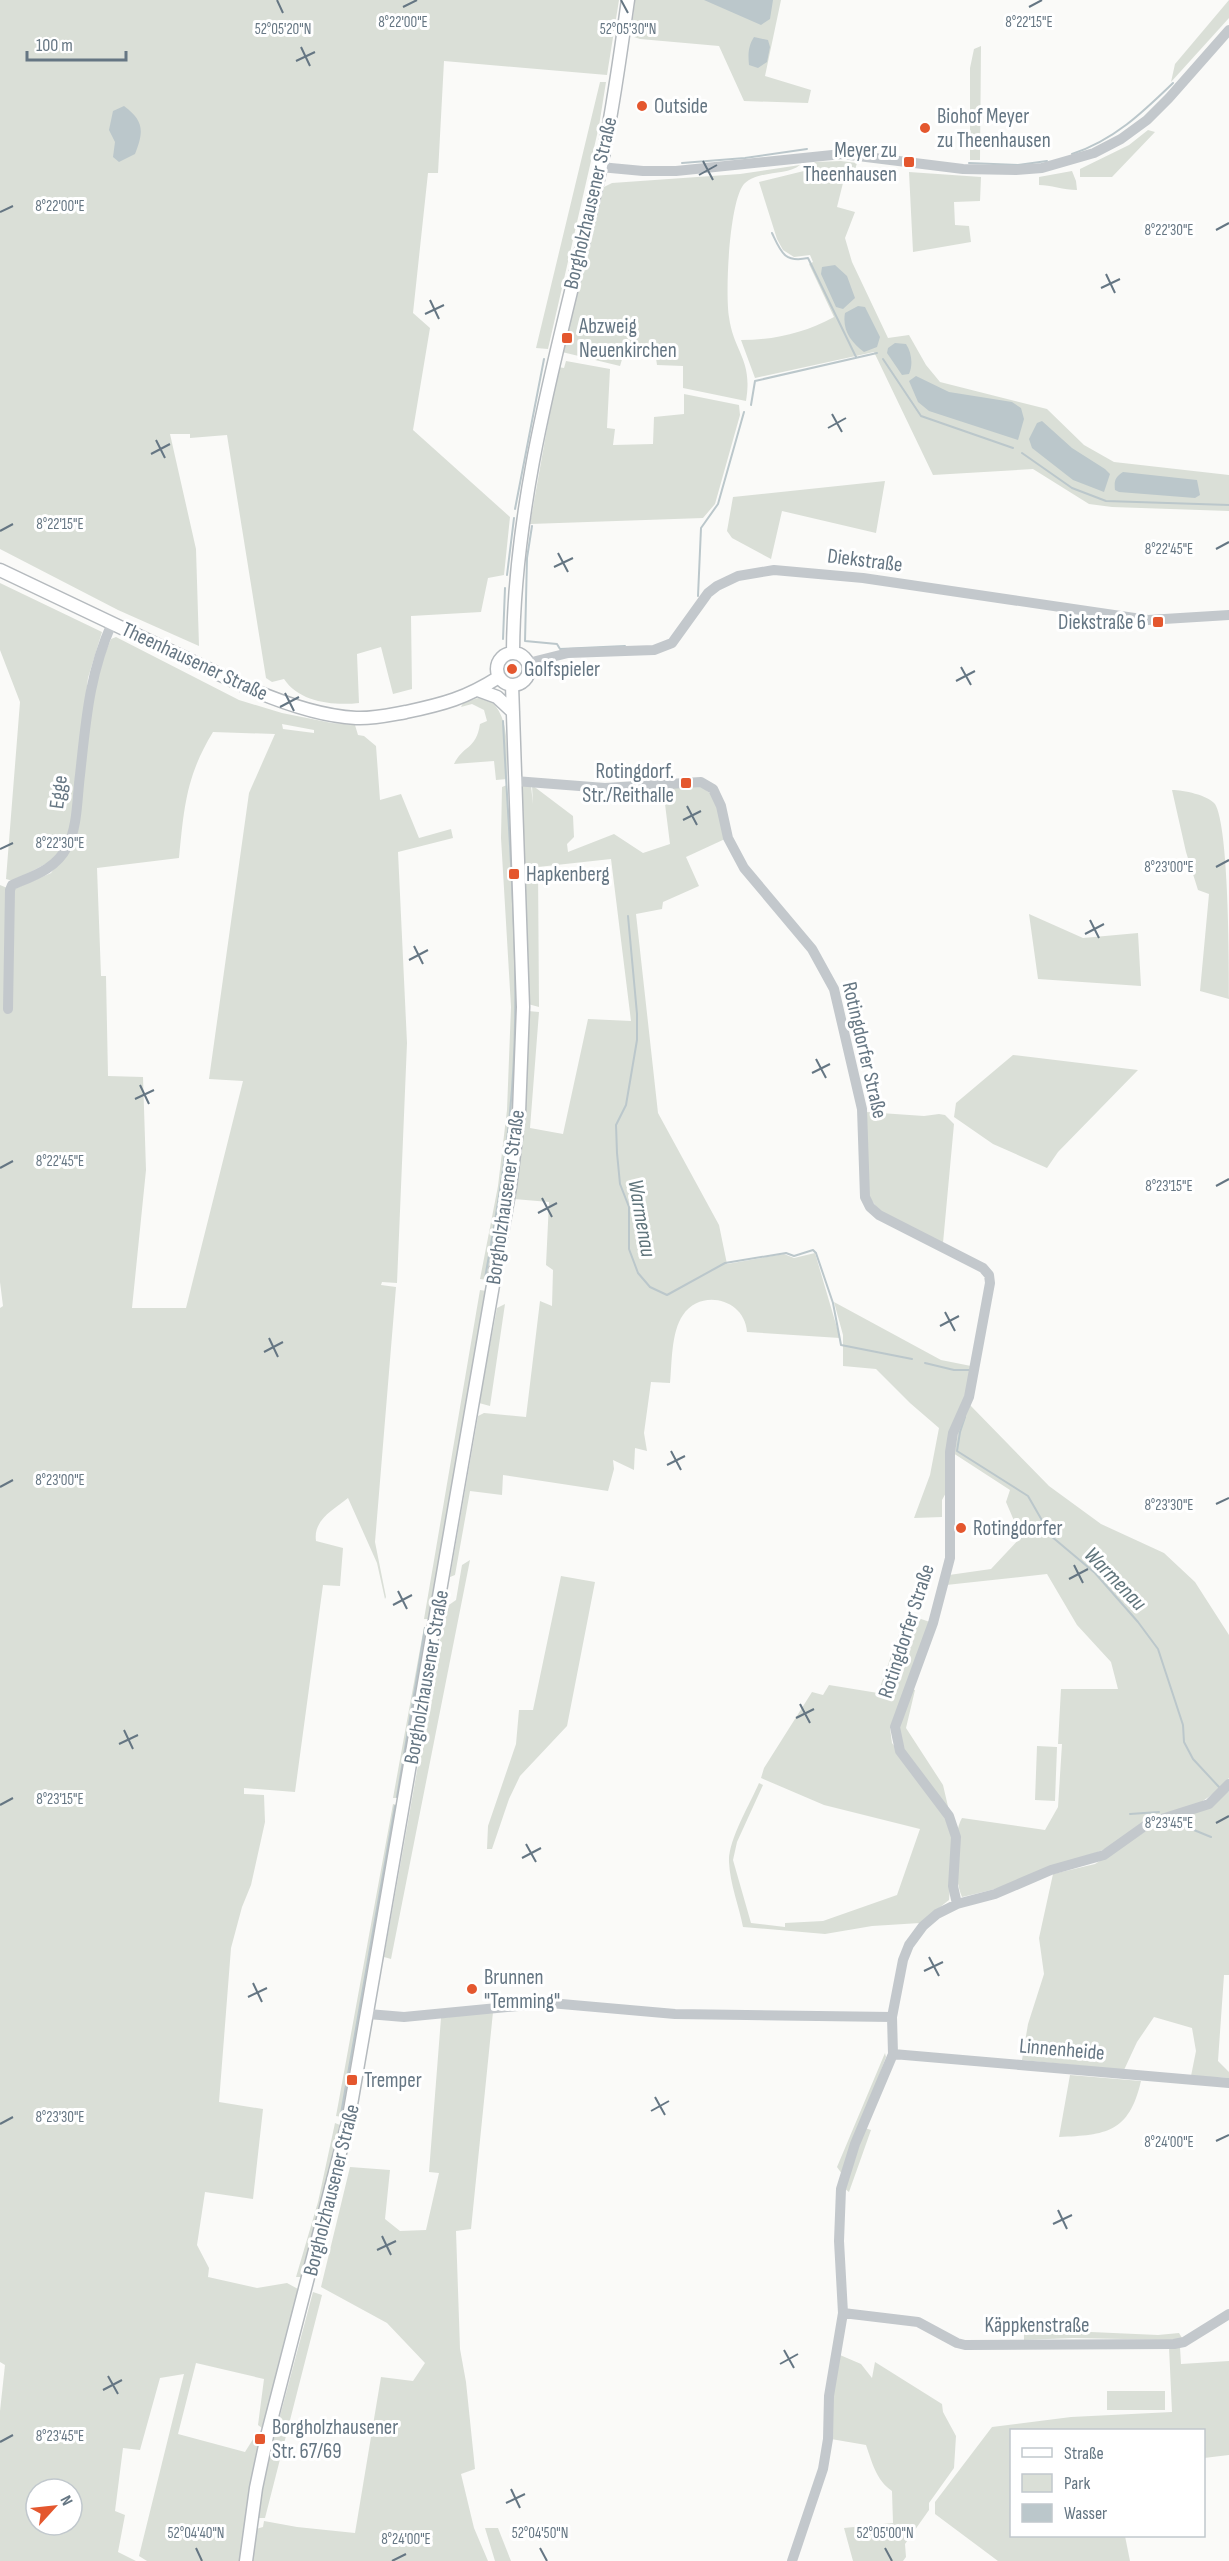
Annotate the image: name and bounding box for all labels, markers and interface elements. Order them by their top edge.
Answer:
text: 8°22'00"E [378,13,428,32]
text: 8°22'15"E [1005,13,1053,32]
text: 52°05'20"N [255,20,311,39]
text: 52°05'30"N [600,20,656,39]
scale bar [27,24,126,62]
text: 100 m [36,35,73,56]
place label: Outside [654,94,708,119]
marker: Outside [635,99,649,113]
place label: Biohof Meyer zu Theenhausen [937,104,1051,153]
street label: Borgholzhausener Straße [558,115,622,292]
marker: Biohof Meyer zu Theenhausen [918,121,932,135]
place label: Meyer zu Theenhausen [803,138,897,187]
marker: Meyer zu Theenhausen [902,155,916,169]
text: 8°22'00"E [35,197,85,216]
text: 8°22'30"E [1144,221,1194,240]
place label: Abzweig Neuenkirchen [578,314,677,363]
marker: Abzweig Neuenkirchen [560,331,574,345]
text: 8°22'15"E [36,515,84,534]
text: 8°22'45"E [1145,540,1193,559]
street label: Diekstraße [826,543,904,577]
place label: Diekstraße 6 [1058,610,1146,635]
marker: Diekstraße 6 [1151,615,1165,629]
street label: Theenhausener Straße [118,617,272,706]
place label: Golfspieler [524,657,600,682]
marker: Golfspieler [505,662,519,676]
place label: Rotingdorf. Str./Reithalle [582,759,674,808]
street label: Egge [44,774,73,810]
marker: Rotingdorf. Str./Reithalle [679,776,693,790]
text: 8°22'30"E [35,834,85,853]
text: 8°23'00"E [1144,858,1194,877]
place label: Hapkenberg [526,862,610,887]
marker: Hapkenberg [507,867,521,881]
street label: Rotingdorfer Straße [837,979,892,1121]
street label: Borgholzhausener Straße [481,1108,530,1286]
text: 8°22'45"E [36,1152,84,1171]
water label: Warmenau [621,1177,662,1259]
text: 8°23'15"E [1145,1177,1193,1196]
text: 8°23'00"E [35,1471,85,1490]
text: 8°23'30"E [1144,1496,1194,1515]
place label: Rotingdorfer [973,1516,1063,1541]
marker: Rotingdorfer [954,1521,968,1535]
water label: Warmenau [1078,1542,1152,1617]
street label: Rotingdorfer Straße [873,1561,940,1701]
street label: Borgholzhausener Straße [399,1588,454,1766]
text: 8°23'15"E [36,1790,84,1809]
text: 8°23'45"E [1145,1814,1193,1833]
place label: Brunnen "Temming" [484,1965,560,2014]
marker: Brunnen "Temming" [465,1982,479,1996]
street label: Linnenheide [1018,2033,1106,2066]
place label: Tremper [364,2068,422,2093]
marker: Tremper [345,2073,359,2087]
street label: Borgholzhausener Straße [298,2102,365,2279]
text: 8°23'30"E [35,2108,85,2127]
text: 8°24'00"E [1144,2133,1194,2152]
street label: Käppkenstraße [985,2313,1089,2338]
place label: Borgholzhausener Str. 67/69 [272,2415,398,2464]
text: 8°23'45"E [36,2427,84,2446]
legend [1010,2429,1205,2537]
marker: Borgholzhausener Str. 67/69 [253,2432,267,2446]
text: Straße [1064,2443,1104,2464]
text: Park [1064,2473,1090,2494]
north arrow [24,2477,84,2537]
text: N [56,2493,76,2509]
text: Wasser [1064,2503,1107,2524]
text: 52°04'40"N [168,2524,224,2543]
text: 52°04'50"N [512,2524,568,2543]
text: 52°05'00"N [856,2524,914,2543]
text: 8°24'00"E [381,2530,431,2549]

